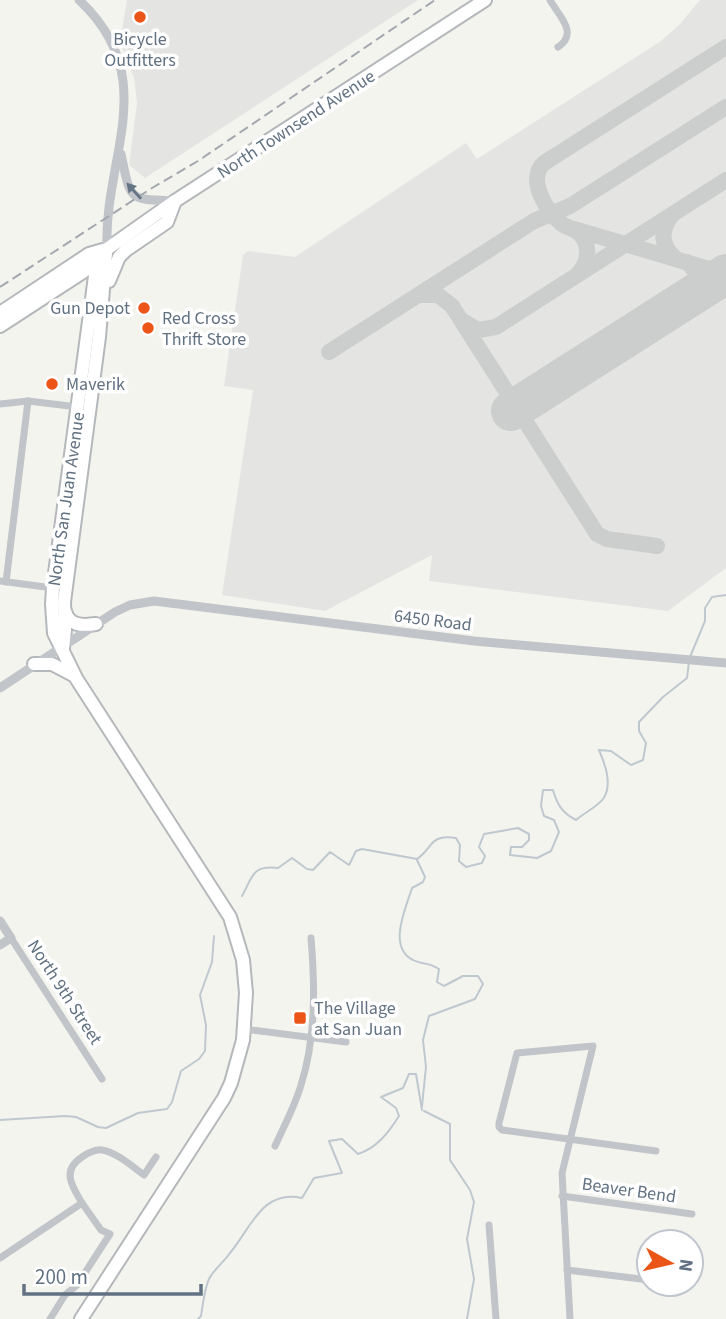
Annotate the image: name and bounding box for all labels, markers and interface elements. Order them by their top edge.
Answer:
marker: Bicycle Outfitters [132,9,148,25]
place label: Bicycle Outfitters [104,27,176,73]
street label: North Townsend Avenue [213,64,380,185]
one-way arrow [126,182,142,199]
place label: Gun Depot [50,296,130,321]
marker: Gun Depot [136,300,152,316]
place label: Red Cross Thrift Store [162,306,246,352]
marker: Red Cross Thrift Store [140,320,156,336]
place label: Maverik [66,372,125,397]
marker: Maverik [44,376,60,392]
street label: North San Juan Avenue [42,410,91,588]
street label: 6450 Road [393,603,473,638]
street label: North 9th Street [21,935,108,1050]
place label: The Village at San Juan [314,996,402,1042]
marker: The Village at San Juan [292,1010,308,1026]
street label: Beaver Bend [580,1172,678,1209]
north arrow [635,1228,705,1298]
scale bar [24,1252,201,1296]
text: N [671,1257,700,1273]
text: 200 m [35,1262,88,1292]

